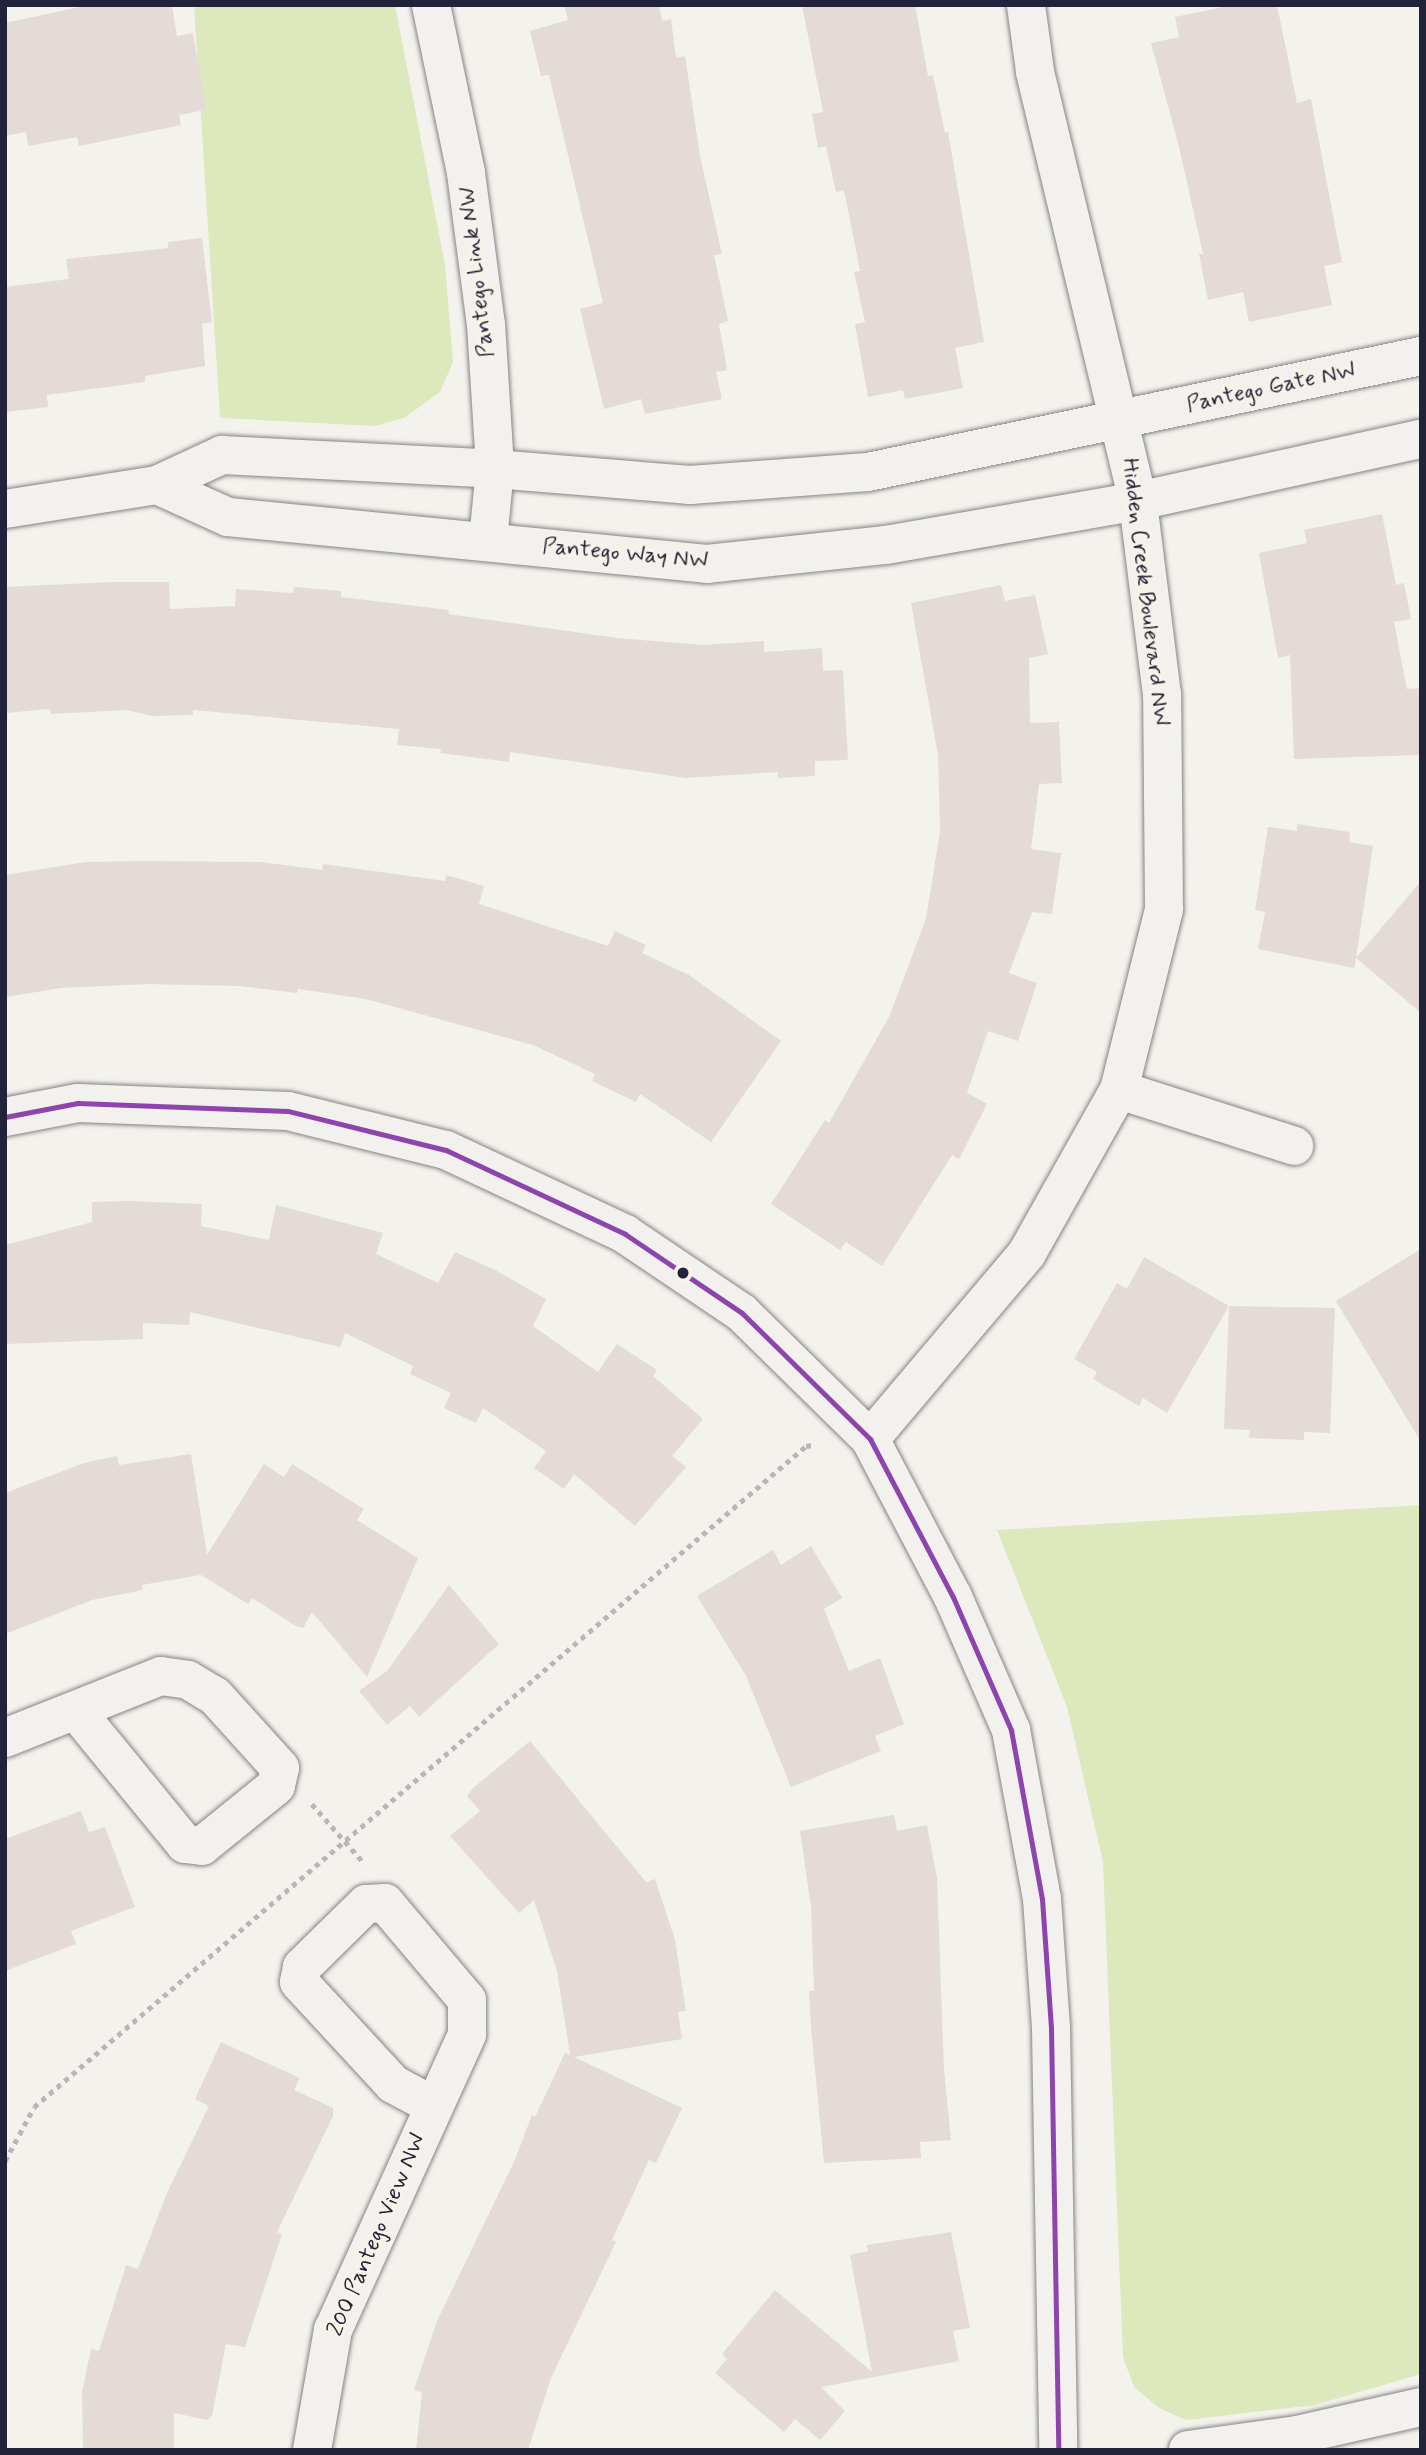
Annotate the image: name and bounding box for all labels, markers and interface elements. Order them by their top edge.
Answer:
street label: Pantego Link NW [453,187,501,357]
street label: Pantego Gate NW [1186,357,1356,419]
street label: Hidden Creek Boulevard NW [1115,458,1175,726]
street label: Pantego Way NW [540,533,710,575]
unlabelled marker [676,1266,690,1280]
street label: 200 Pantego View NW [322,2131,432,2339]

